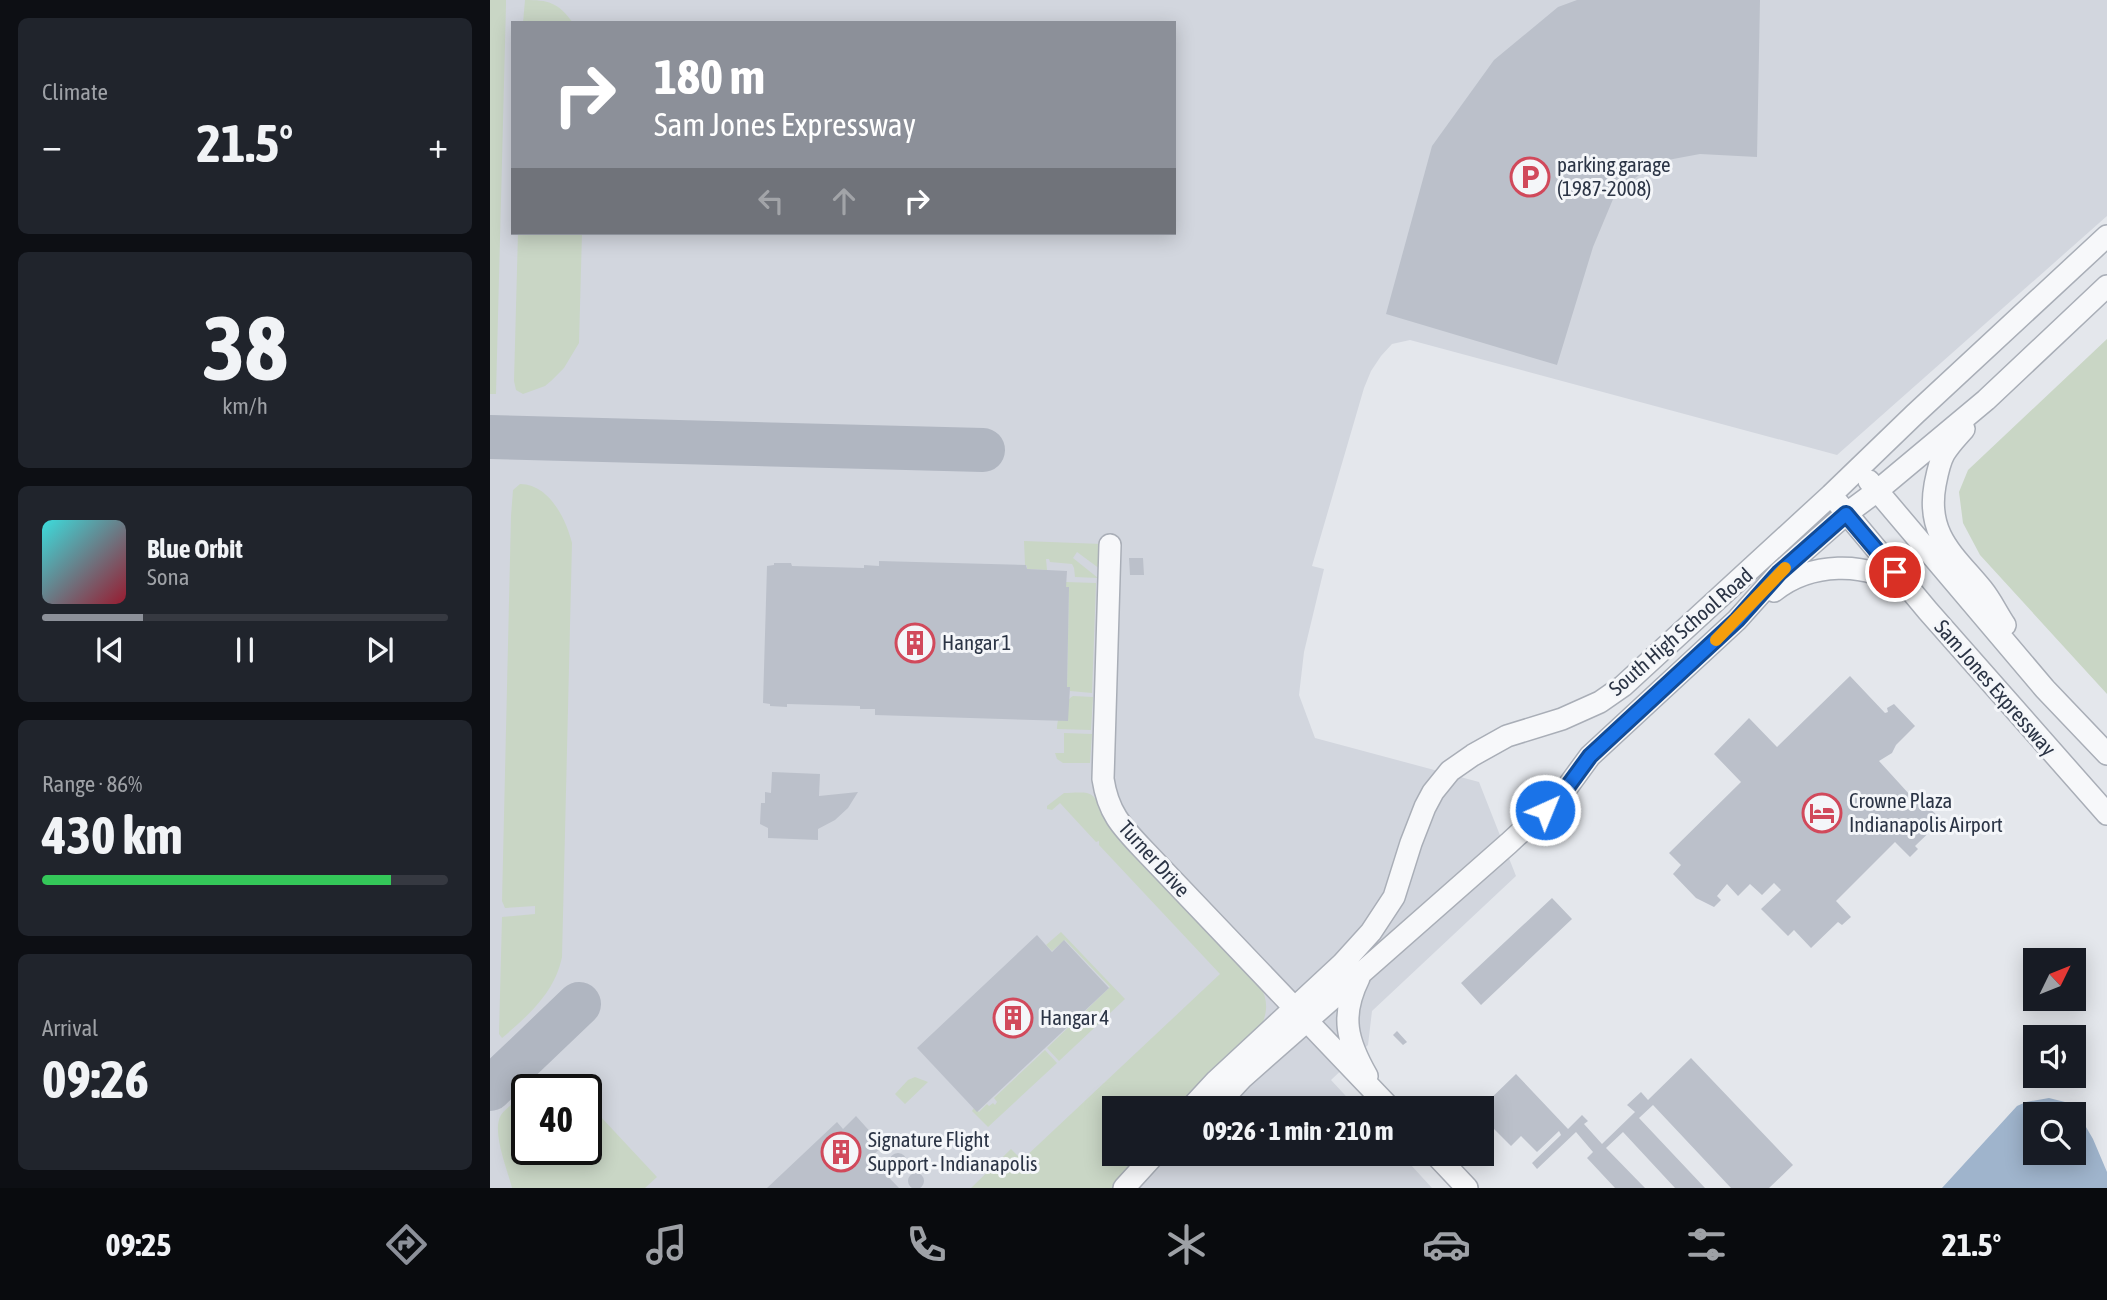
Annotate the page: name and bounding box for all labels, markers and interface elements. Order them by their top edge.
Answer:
text: 180 m [654,48,765,104]
icon: right [539,49,630,140]
text: Climate [42,79,108,105]
text: Sam Jones Expressway [654,106,916,143]
text: 21.5° [197,113,293,173]
text: − [42,123,62,166]
text: + [428,123,448,166]
place label: parking garage (1987-2008) [1557,152,1671,200]
parking icon: parking garage (1987-2008) [1509,156,1551,198]
icon: left [752,182,790,220]
icon: ahead [825,182,863,220]
icon: right [898,182,936,220]
text: 38 [202,295,288,399]
text: km/h [222,393,268,419]
text: Blue Orbit [147,534,243,564]
pin [1865,542,1925,602]
icon: arrive [1876,553,1914,591]
street label: South High School Road [1604,562,1757,700]
text: Sona [147,564,189,590]
street label: Sam Jones Expressway [1930,615,2061,760]
building icon: Hangar 1 [894,622,936,664]
place label: Hangar 1 [942,630,1011,654]
icon: previous [91,631,129,669]
icon: pause [226,631,264,669]
icon: next [361,631,399,669]
text: Range · 86% [42,771,142,797]
position arrow [1508,773,1582,847]
place label: Crowne Plaza Indianapolis Airport [1849,788,2003,836]
hotel icon: Crowne Plaza Indianapolis Airport [1801,792,1843,834]
text: 430 km [42,805,183,865]
street label: Turner Drive [1114,815,1195,901]
north arrow [2023,948,2086,1012]
map controls [2023,948,2086,1165]
building icon: Hangar 4 [992,997,1034,1039]
place label: Hangar 4 [1040,1005,1110,1029]
text: Arrival [42,1015,98,1041]
button: sound [2023,1025,2086,1088]
text: 09:26 [42,1049,149,1109]
speed limit sign: 40 [511,1074,602,1165]
button: search [2023,1102,2086,1165]
text: 09:26 · 1 min · 210 m [1203,1116,1393,1146]
place label: Signature Flight Support - Indianapolis [868,1127,1037,1175]
building icon: Signature Flight Support - Indianapolis [820,1131,862,1173]
icon: directions [382,1220,431,1269]
icon: music [642,1220,691,1269]
icon: phone [902,1220,951,1269]
icon: climate [1162,1220,1211,1269]
icon: car [1422,1220,1471,1269]
icon: filters [1682,1220,1731,1269]
text: 09:25 [105,1226,171,1263]
text: 21.5° [1942,1226,2001,1263]

